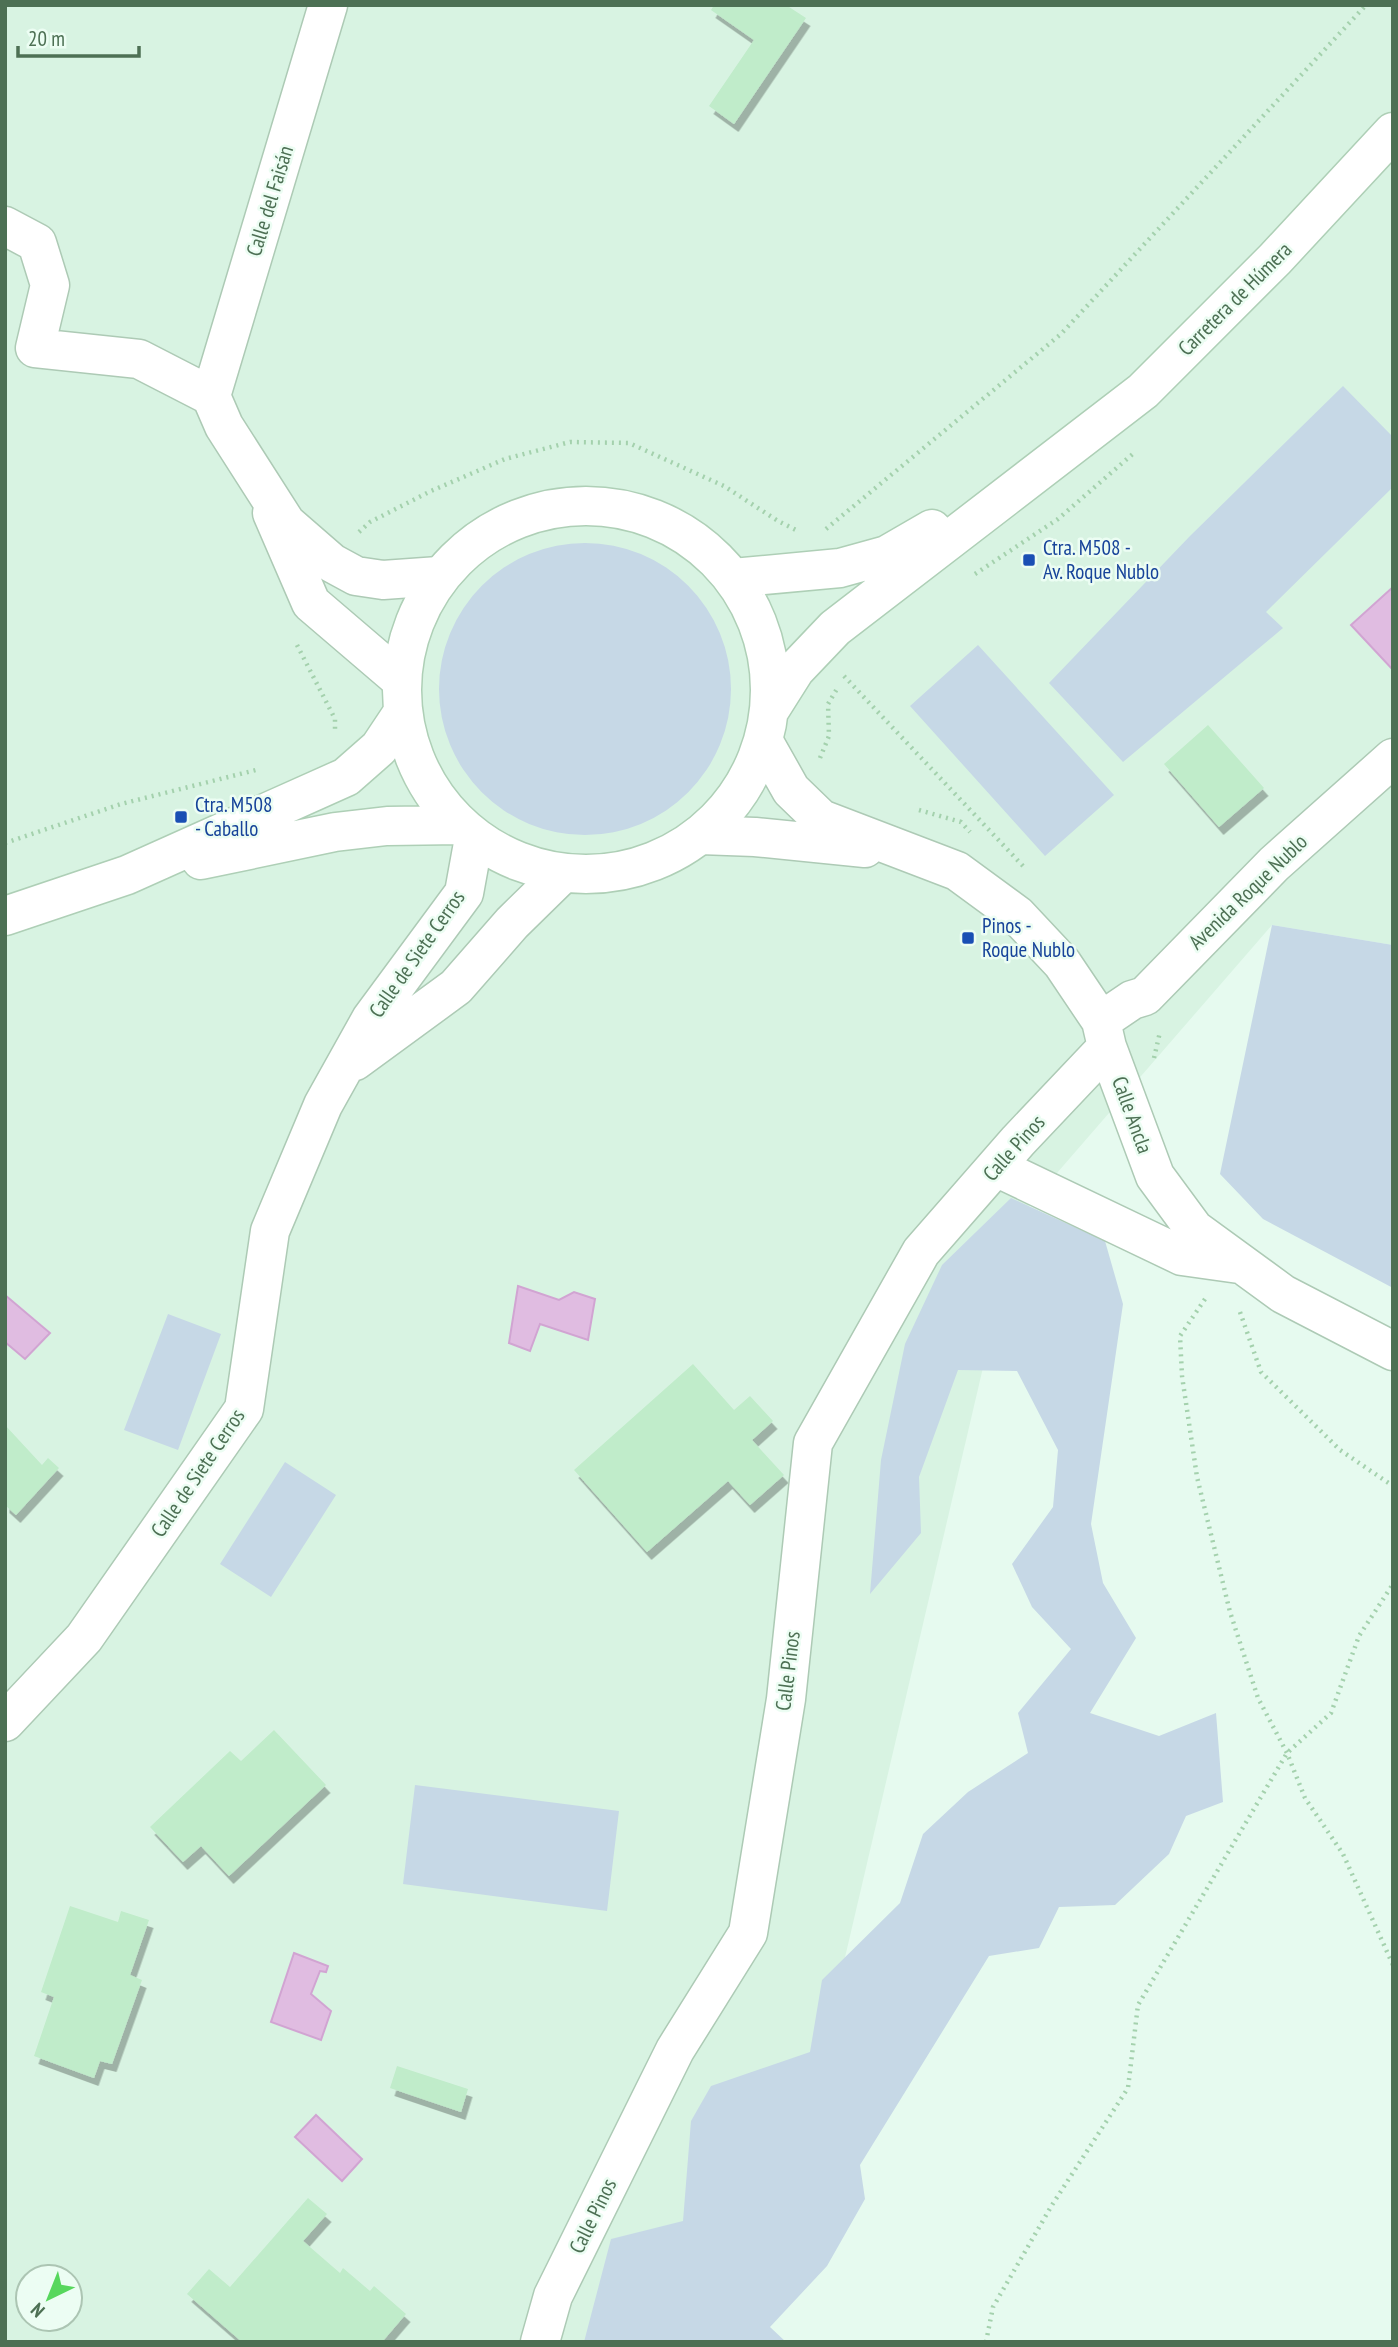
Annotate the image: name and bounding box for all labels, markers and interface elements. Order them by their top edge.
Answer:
scale bar [18,14,138,58]
text: 20 m [28,25,65,52]
street label: Calle del Faisán [240,142,299,259]
street label: Carretera de Húmera [1172,236,1297,361]
place label: Ctra. M508 - Av. Roque Nublo [1043,534,1159,585]
marker: Ctra. M508 - Av. Roque Nublo [1021,552,1037,568]
place label: Ctra. M508 - Caballo [195,791,273,842]
marker: Ctra. M508 - Caballo [173,809,189,825]
street label: Avenida Roque Nublo [1183,828,1313,955]
street label: Calle de Siete Cerros [363,885,470,1023]
place label: Pinos - Roque Nublo [982,912,1075,963]
marker: Pinos - Roque Nublo [960,930,976,946]
street label: Calle Ancla [1106,1073,1159,1157]
street label: Calle Pinos [977,1109,1050,1186]
street label: Calle de Siete Cerros [145,1403,250,1542]
street label: Calle Pinos [769,1630,806,1712]
street label: Calle Pinos [563,2174,622,2258]
north arrow [14,2263,84,2333]
text: N [25,2298,49,2323]

